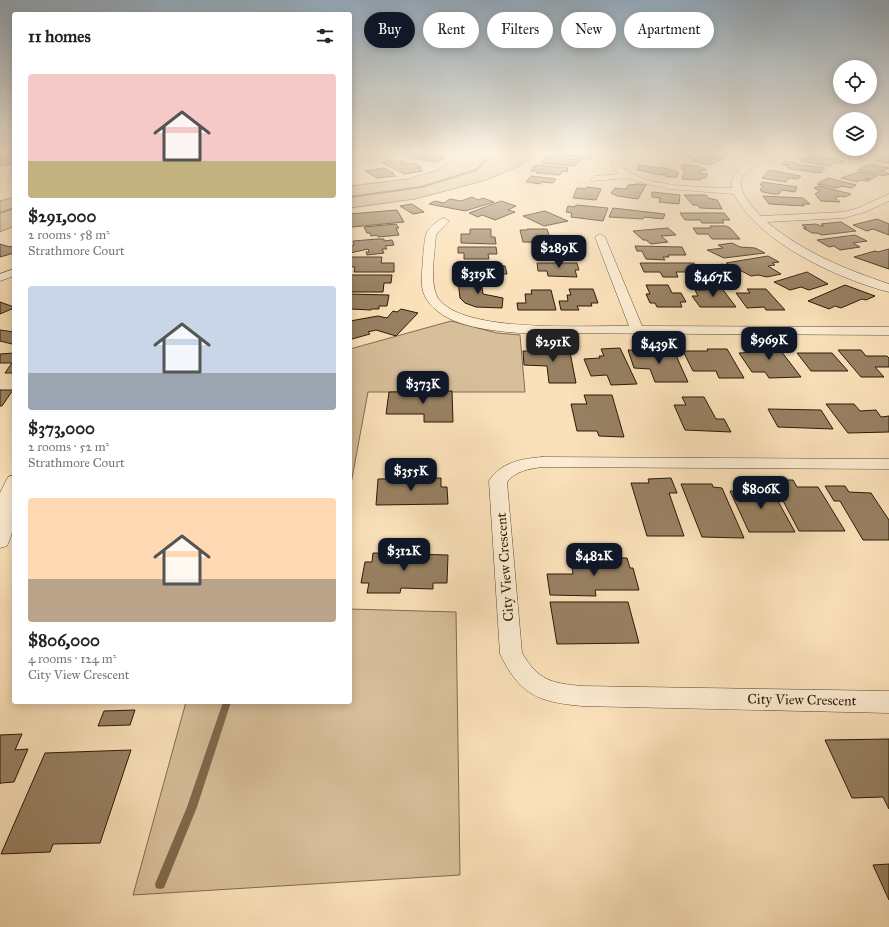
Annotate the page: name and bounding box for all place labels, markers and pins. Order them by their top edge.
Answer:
pin: $289K [531,235,587,269]
pin: $319K [450,261,506,295]
pin: $467K [685,264,741,298]
pin: $969K [741,327,797,361]
pin: $291K [525,329,581,363]
pin: $439K [631,331,687,365]
pin: $373K [395,371,451,405]
pin: $355K [383,458,439,492]
pin: $806K [733,476,789,510]
pin: $312K [376,538,432,572]
pin: $482K [566,543,622,577]

